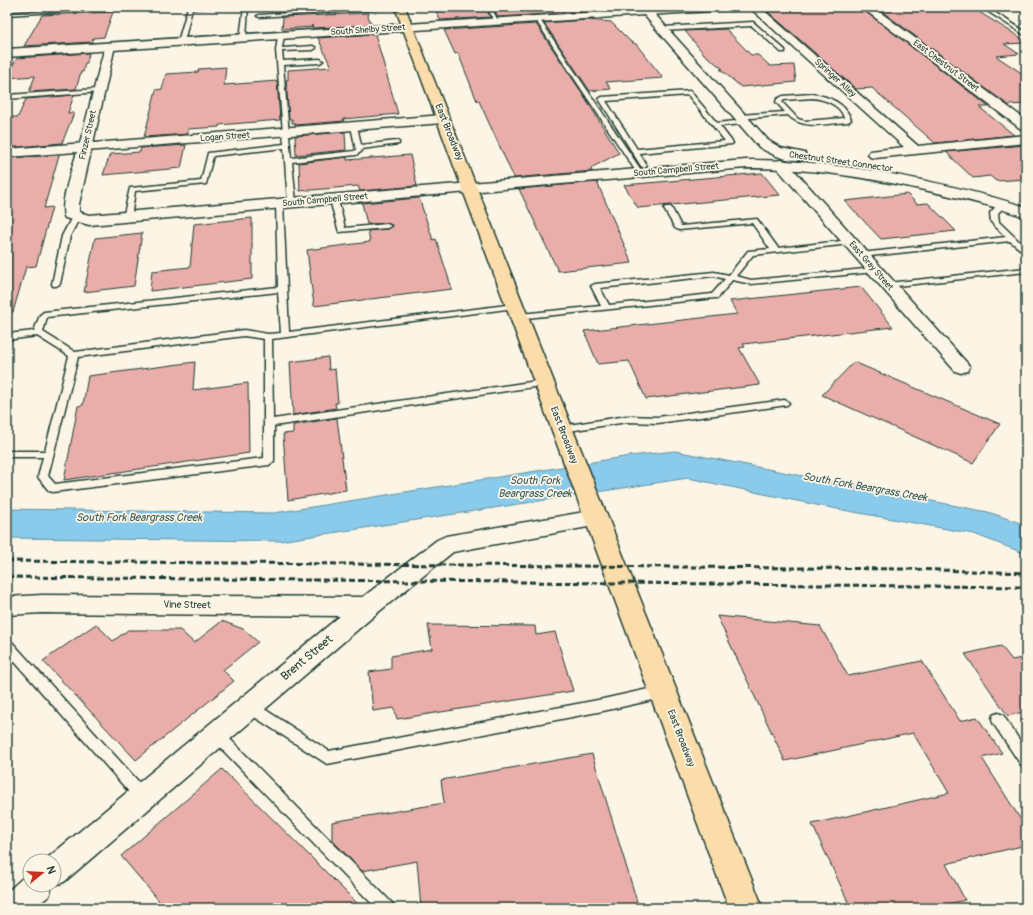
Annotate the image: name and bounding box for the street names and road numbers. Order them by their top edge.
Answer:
street label: South Shelby Street [330,22,406,38]
street label: East Chestnut Street [911,38,982,95]
street label: Springer Alley [812,57,858,100]
street label: East Broadway [432,102,466,163]
street label: Finzer Street [77,109,99,161]
street label: Logan Street [200,130,251,144]
street label: Chestnut Street Connector [788,149,894,175]
street label: South Campbell Street [633,161,720,179]
street label: South Campbell Street [282,191,369,209]
street label: East Gray Street [846,239,896,293]
street label: East Broadway [548,405,581,466]
street label: Vine Street [163,599,212,611]
street label: Brent Street [278,632,336,684]
street label: East Broadway [665,708,698,769]

